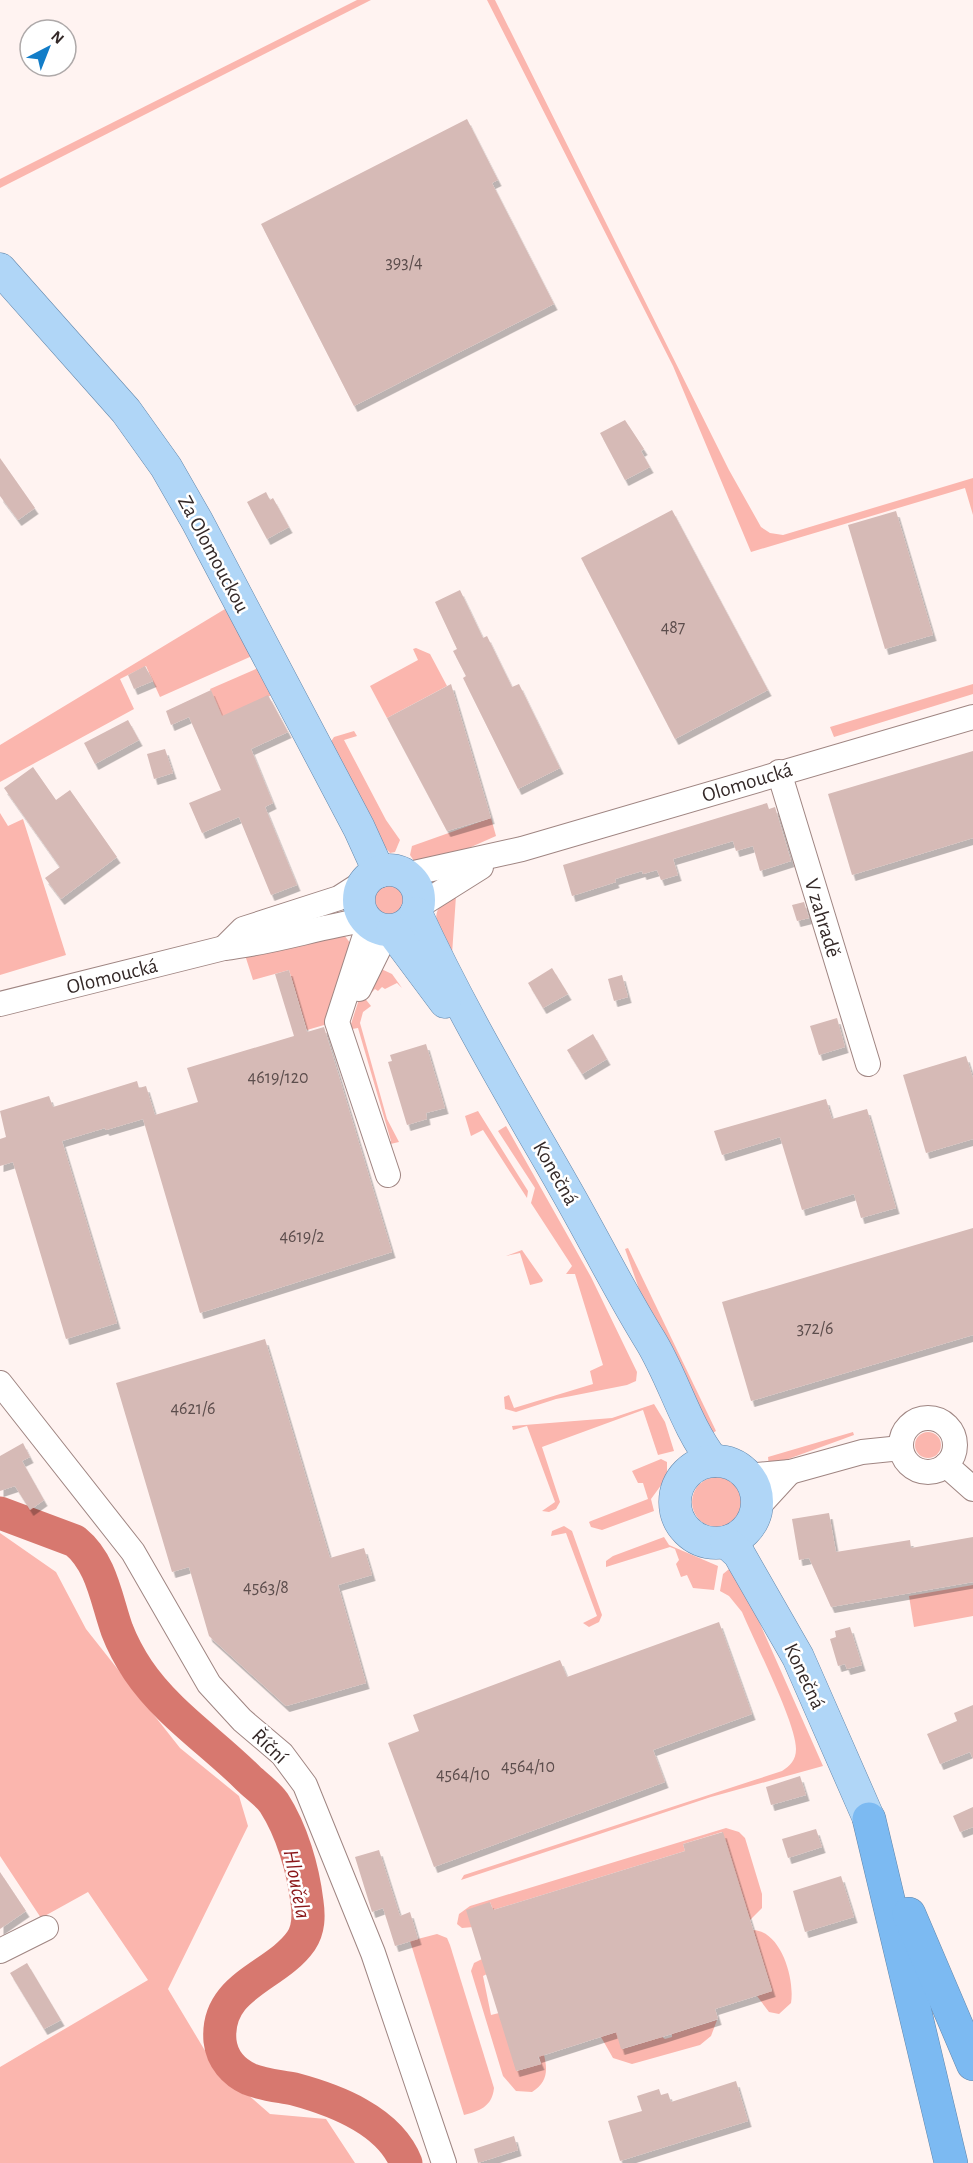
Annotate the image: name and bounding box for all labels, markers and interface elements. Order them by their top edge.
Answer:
north arrow [18,18,78,78]
text: N [48,28,67,47]
house number: 393/4 [385,254,423,272]
street label: Za Olomouckou [174,492,253,616]
house number: 487 [661,619,685,637]
street label: Olomoucká [699,759,795,806]
street label: V zahradě [801,876,844,960]
street label: Olomoucká [64,955,160,998]
house number: 4619/120 [248,1069,308,1087]
street label: Konečná [529,1138,582,1209]
house number: 4619/2 [279,1228,325,1246]
house number: 372/6 [797,1320,833,1338]
house number: 4621/6 [170,1400,216,1418]
house number: 4563/8 [243,1579,289,1597]
street label: Konečná [780,1640,829,1713]
street label: Říční [248,1724,293,1769]
house number: 4564/10 [501,1758,555,1776]
house number: 4564/10 [436,1766,490,1784]
water label: Hloučela [280,1848,314,1921]

